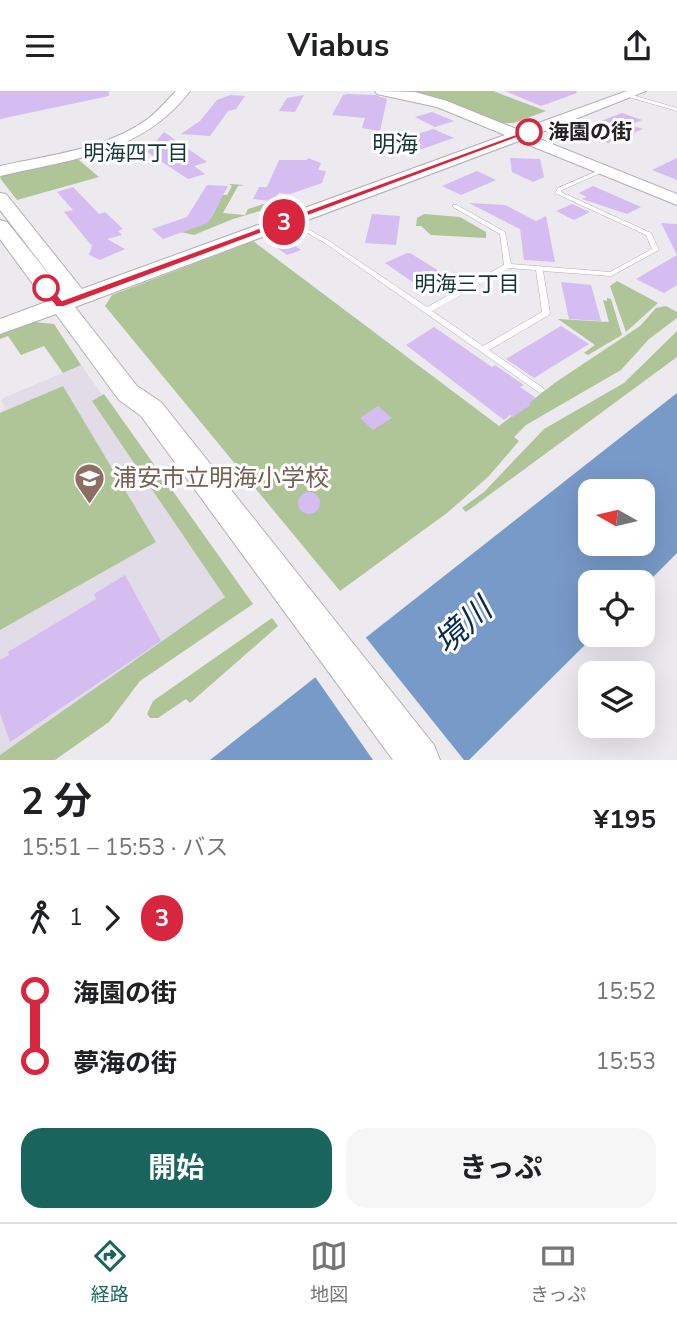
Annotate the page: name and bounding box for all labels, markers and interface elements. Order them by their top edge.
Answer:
text: Viabus [288,24,389,67]
icon: menu [21,27,59,65]
icon: share [618,27,656,65]
place label: 海園の街 [548,118,632,146]
marker: 海園の街 [516,119,542,145]
district label: 明海 [372,129,418,160]
district label: 明海四丁目 [84,139,189,167]
line badge: 3 [261,199,307,245]
text: 3 [277,206,291,238]
district label: 明海三丁目 [415,270,520,298]
unlabelled marker [33,275,59,301]
school or university icon: 浦安市立明海小学校 [73,461,107,505]
place label: 浦安市立明海小学校 [113,462,329,494]
north arrow [578,479,654,557]
map controls [578,479,655,738]
button: locate [578,570,655,647]
water label: 境川 [425,587,503,663]
button: layers [578,661,655,738]
text: 2 分 [21,776,92,827]
text: ¥195 [594,802,656,837]
text: 15:51 – 15:53 · バス [21,832,228,863]
icon: walk [21,899,59,937]
icon: forward [93,899,131,937]
text: 1 [69,902,83,933]
text: 3 [155,902,169,934]
text: 海園の街 [73,976,177,1011]
text: 15:52 [596,976,656,1007]
text: 夢海の街 [73,1046,177,1081]
text: 15:53 [596,1046,656,1077]
button: 開始 [21,1128,332,1208]
button: きっぷ [346,1128,656,1208]
tab: 経路 [91,1237,129,1308]
tab: 地図 [310,1237,348,1308]
tab: きっぷ [530,1237,586,1308]

